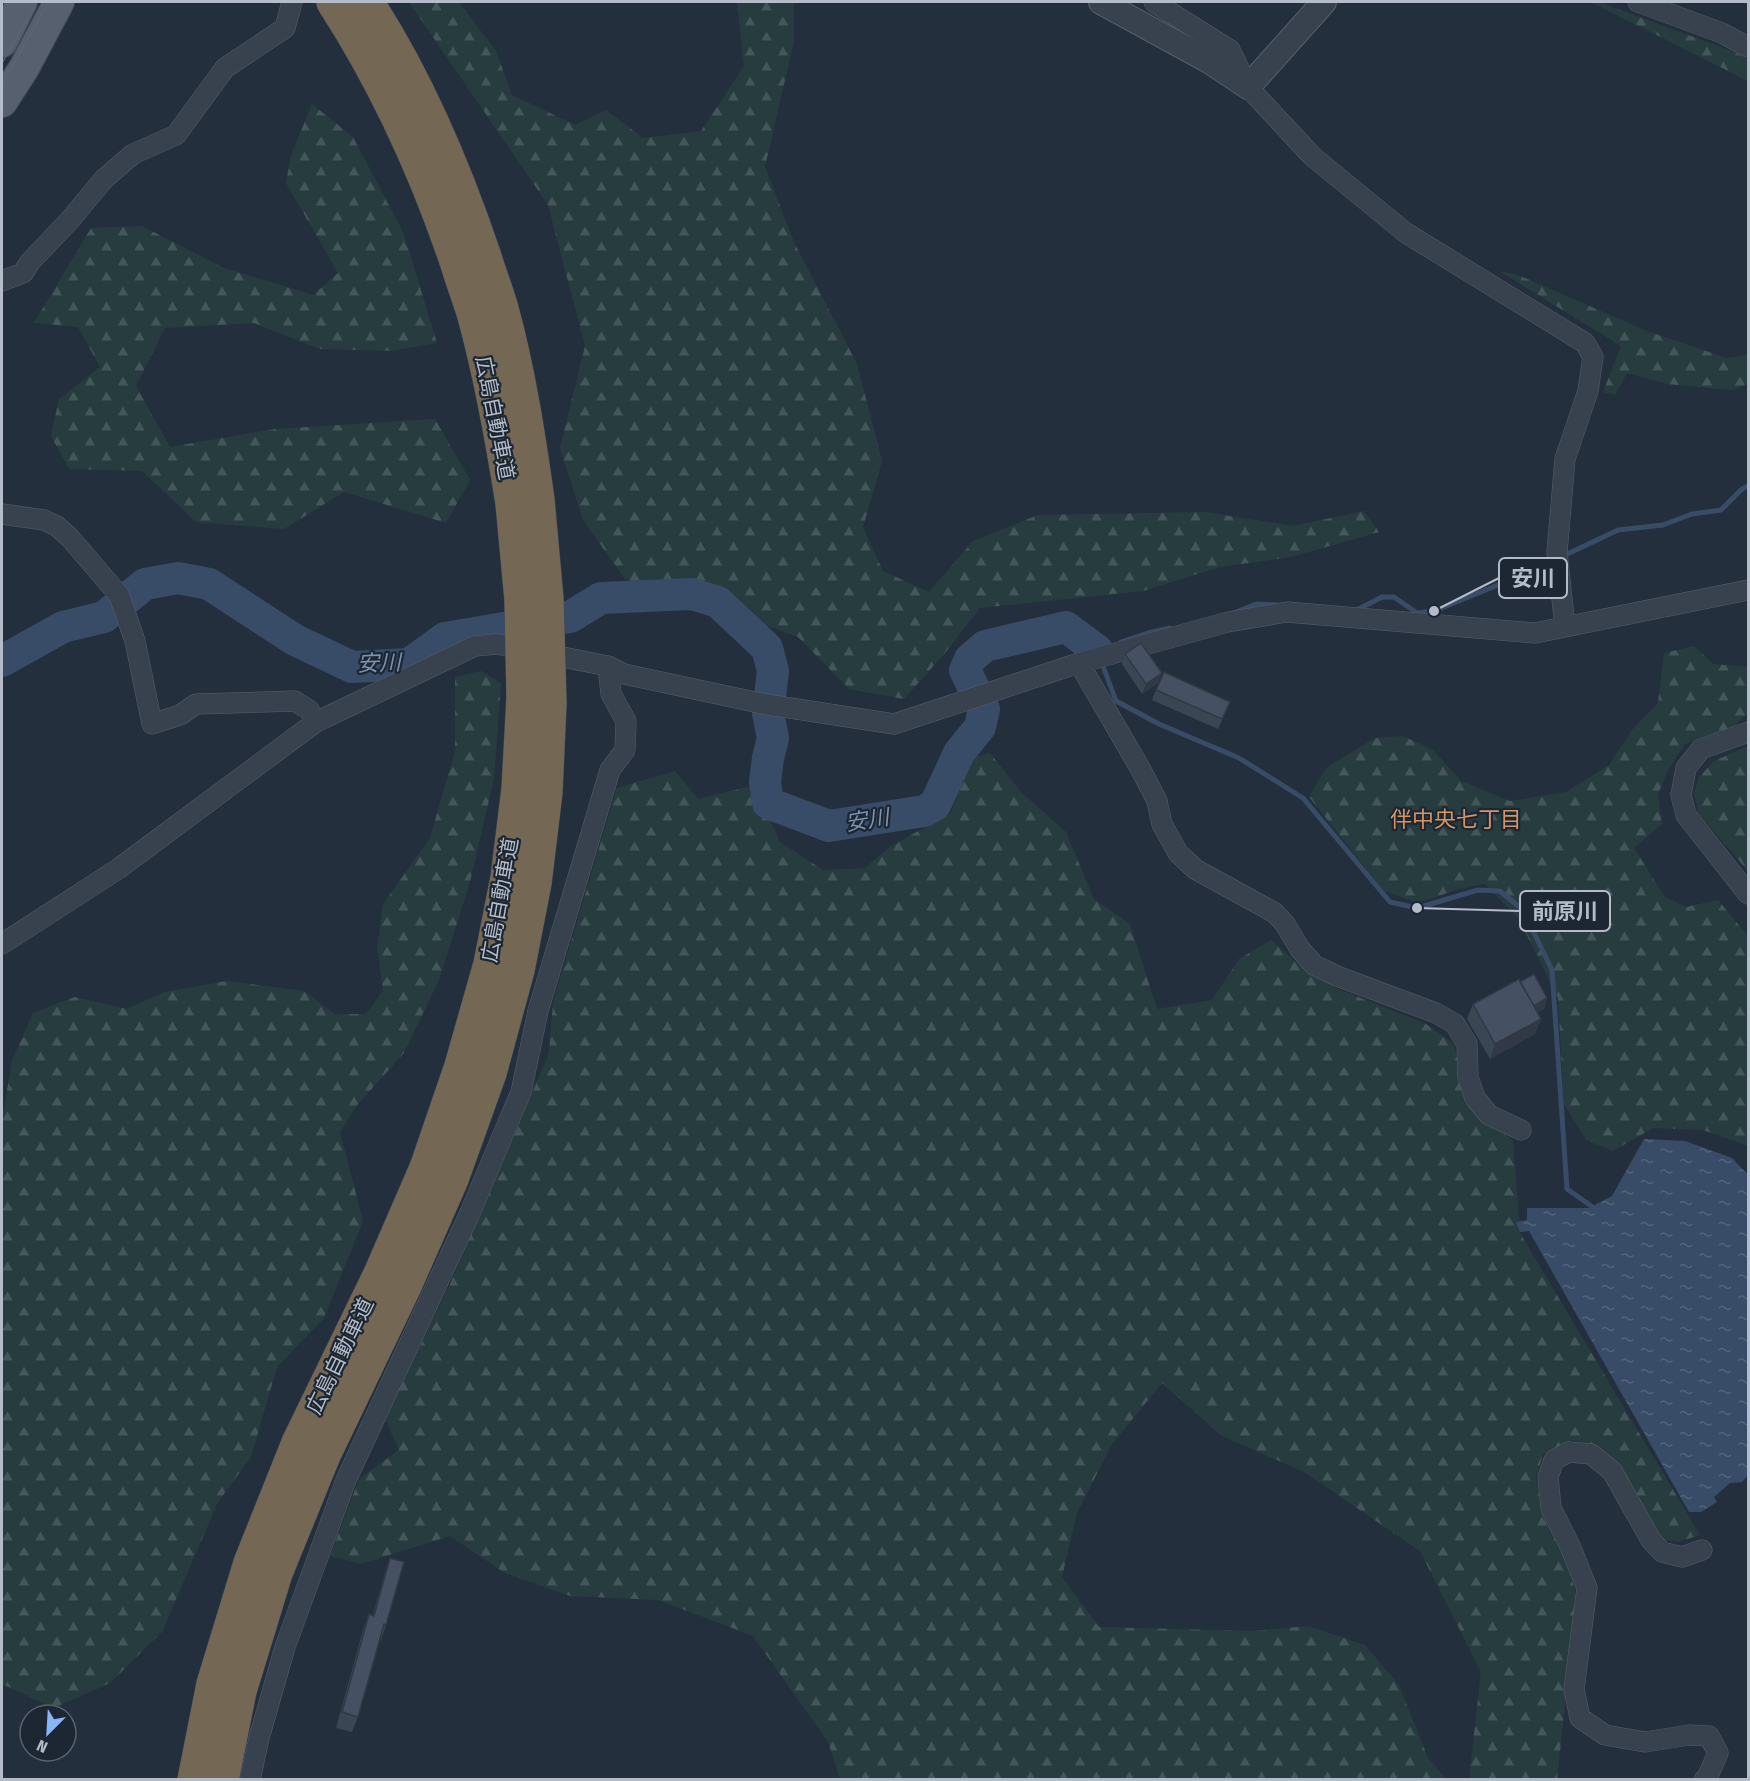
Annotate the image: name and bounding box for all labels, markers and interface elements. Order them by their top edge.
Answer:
street label: 広島自動車道 [470,354,520,482]
callout: 安川 [1499,558,1567,598]
text: 安川 [1511,565,1555,592]
water label: 安川 [357,649,403,677]
water label: 安川 [843,803,893,837]
district label: 伴中央七丁目 [1390,806,1522,833]
street label: 広島自動車道 [476,836,524,964]
callout: 前原川 [1520,891,1610,931]
text: 前原川 [1532,898,1598,925]
street label: 広島自動車道 [301,1294,379,1418]
north arrow [18,1703,78,1763]
text: N [34,1736,50,1757]

